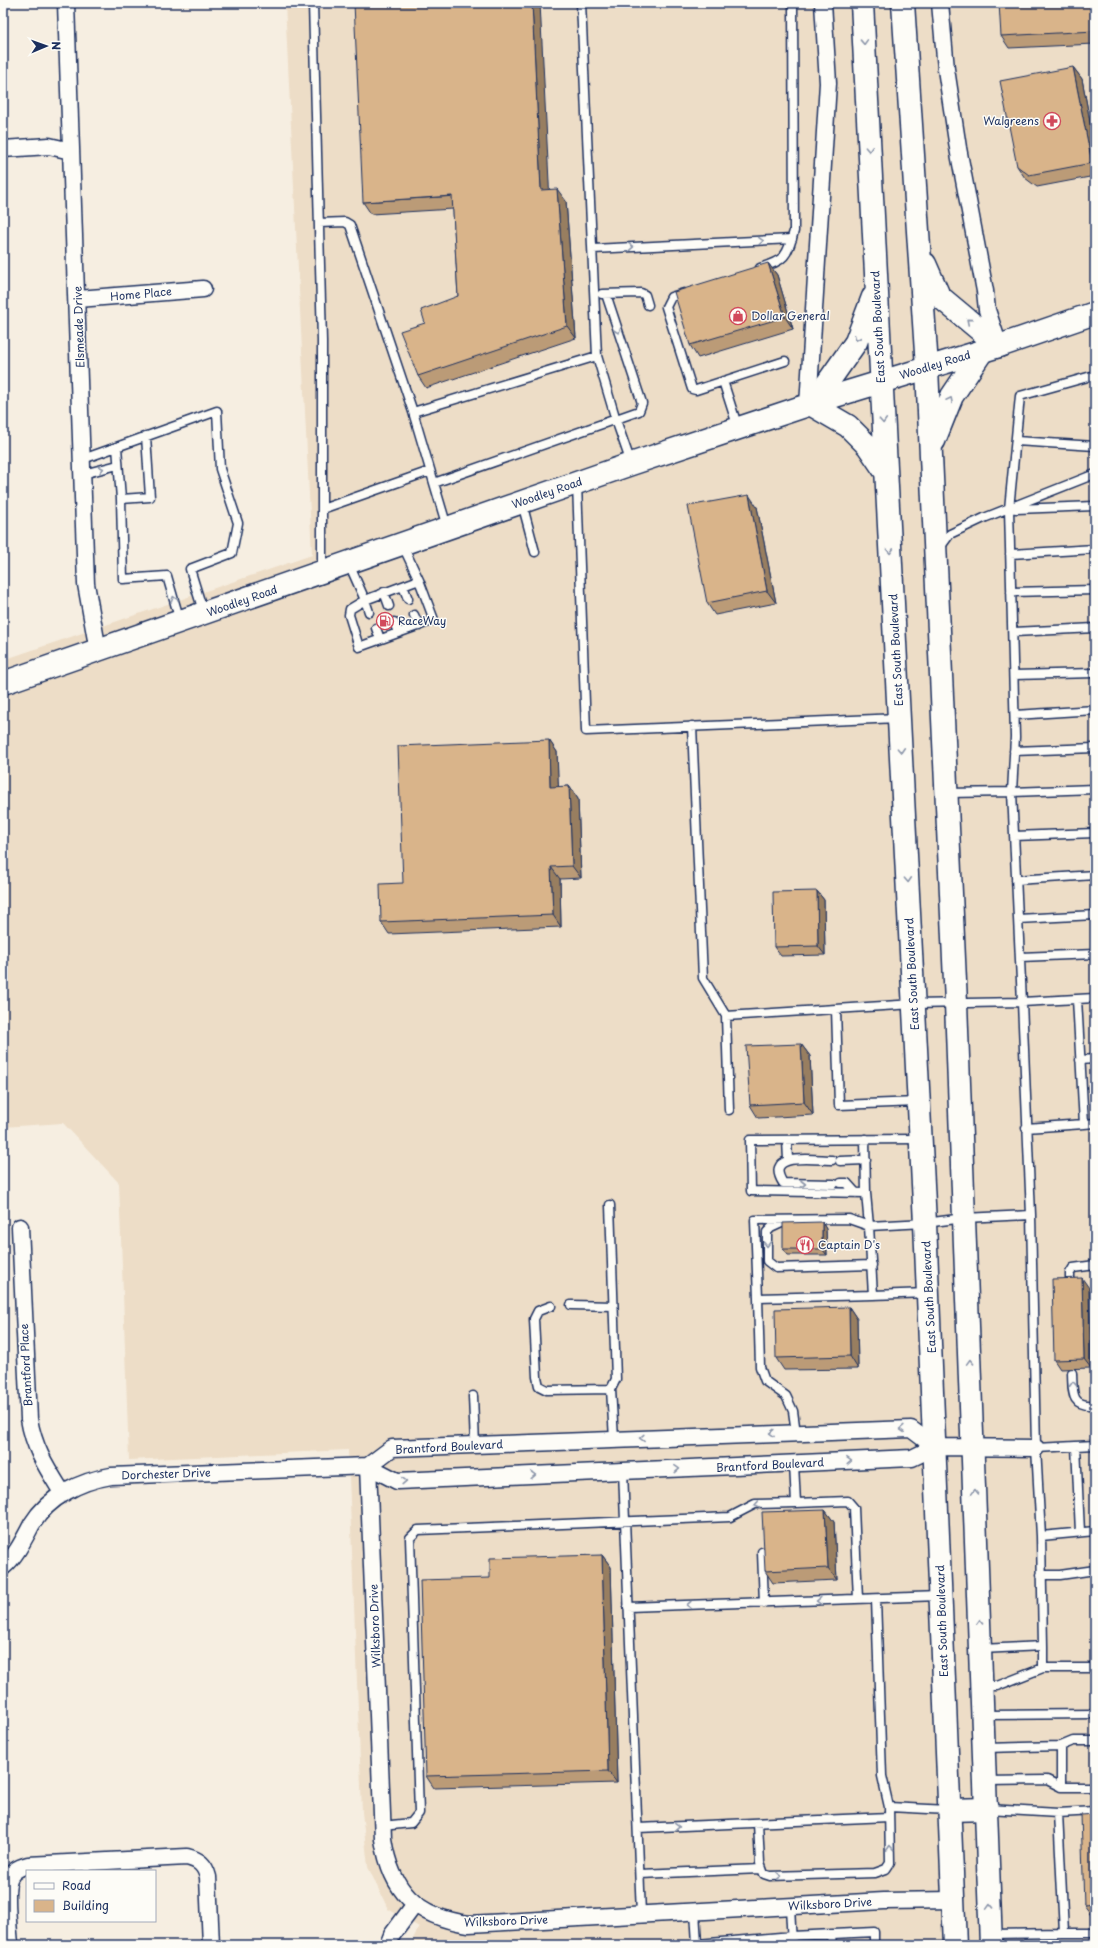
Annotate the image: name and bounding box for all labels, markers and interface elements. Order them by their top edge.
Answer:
north arrow [26,26,66,66]
one-way arrow [860,39,868,45]
text: N [48,41,65,51]
pharmacy icon: Walgreens [1042,111,1062,131]
place label: Walgreens [983,112,1039,129]
one-way arrow [865,146,873,152]
one-way arrow [758,236,764,245]
one-way arrow [628,243,634,251]
street label: East South Boulevard [866,270,889,384]
street label: Home Place [109,282,173,305]
street label: Elsmeade Drive [69,286,88,368]
shop icon: Dollar General [728,306,748,326]
place label: Dollar General [751,307,830,324]
one-way arrow [966,318,974,325]
one-way arrow [614,327,622,334]
one-way arrow [854,333,862,341]
street label: Woodley Road [897,346,973,383]
one-way arrow [945,397,953,404]
one-way arrow [879,418,887,424]
one-way arrow [98,466,104,474]
street label: Woodley Road [509,472,585,513]
one-way arrow [886,548,895,554]
street label: Woodley Road [204,580,280,621]
street label: East South Boulevard [884,593,907,707]
one-way arrow [170,596,179,603]
fuel station icon: RaceWay [375,611,395,631]
place label: RaceWay [398,612,446,629]
one-way arrow [897,747,906,753]
one-way arrow [903,877,912,883]
street label: East South Boulevard [900,917,923,1031]
one-way arrow [800,1179,806,1188]
restaurant icon: Captain D's [795,1235,815,1255]
place label: Captain D's [818,1236,880,1253]
street label: East South Boulevard [917,1240,940,1354]
one-way arrow [762,1241,771,1247]
street label: Brantford Place [15,1323,36,1407]
one-way arrow [966,1359,975,1365]
one-way arrow [1069,1381,1077,1387]
one-way arrow [899,1425,905,1434]
one-way arrow [769,1429,775,1438]
one-way arrow [639,1434,645,1442]
street label: Brantford Boulevard [395,1435,504,1458]
street label: Brantford Boulevard [716,1453,825,1476]
one-way arrow [846,1457,852,1465]
street label: Dorchester Drive [121,1463,211,1484]
one-way arrow [674,1465,680,1473]
one-way arrow [530,1471,536,1480]
one-way arrow [401,1477,407,1485]
one-way arrow [971,1489,980,1495]
one-way arrow [754,1501,760,1509]
street label: East South Boulevard [931,1564,952,1678]
street label: Wilksboro Drive [365,1584,384,1668]
one-way arrow [816,1596,822,1605]
one-way arrow [686,1601,692,1610]
one-way arrow [976,1619,984,1625]
one-way arrow [674,1822,680,1831]
one-way arrow [886,1845,895,1851]
legend [26,1870,156,1922]
one-way arrow [776,1872,782,1880]
text: Road [62,1876,91,1894]
street label: Wilksboro Drive [788,1893,872,1914]
text: Building [62,1896,109,1914]
one-way arrow [986,1903,994,1909]
street label: Wilksboro Drive [464,1911,548,1930]

